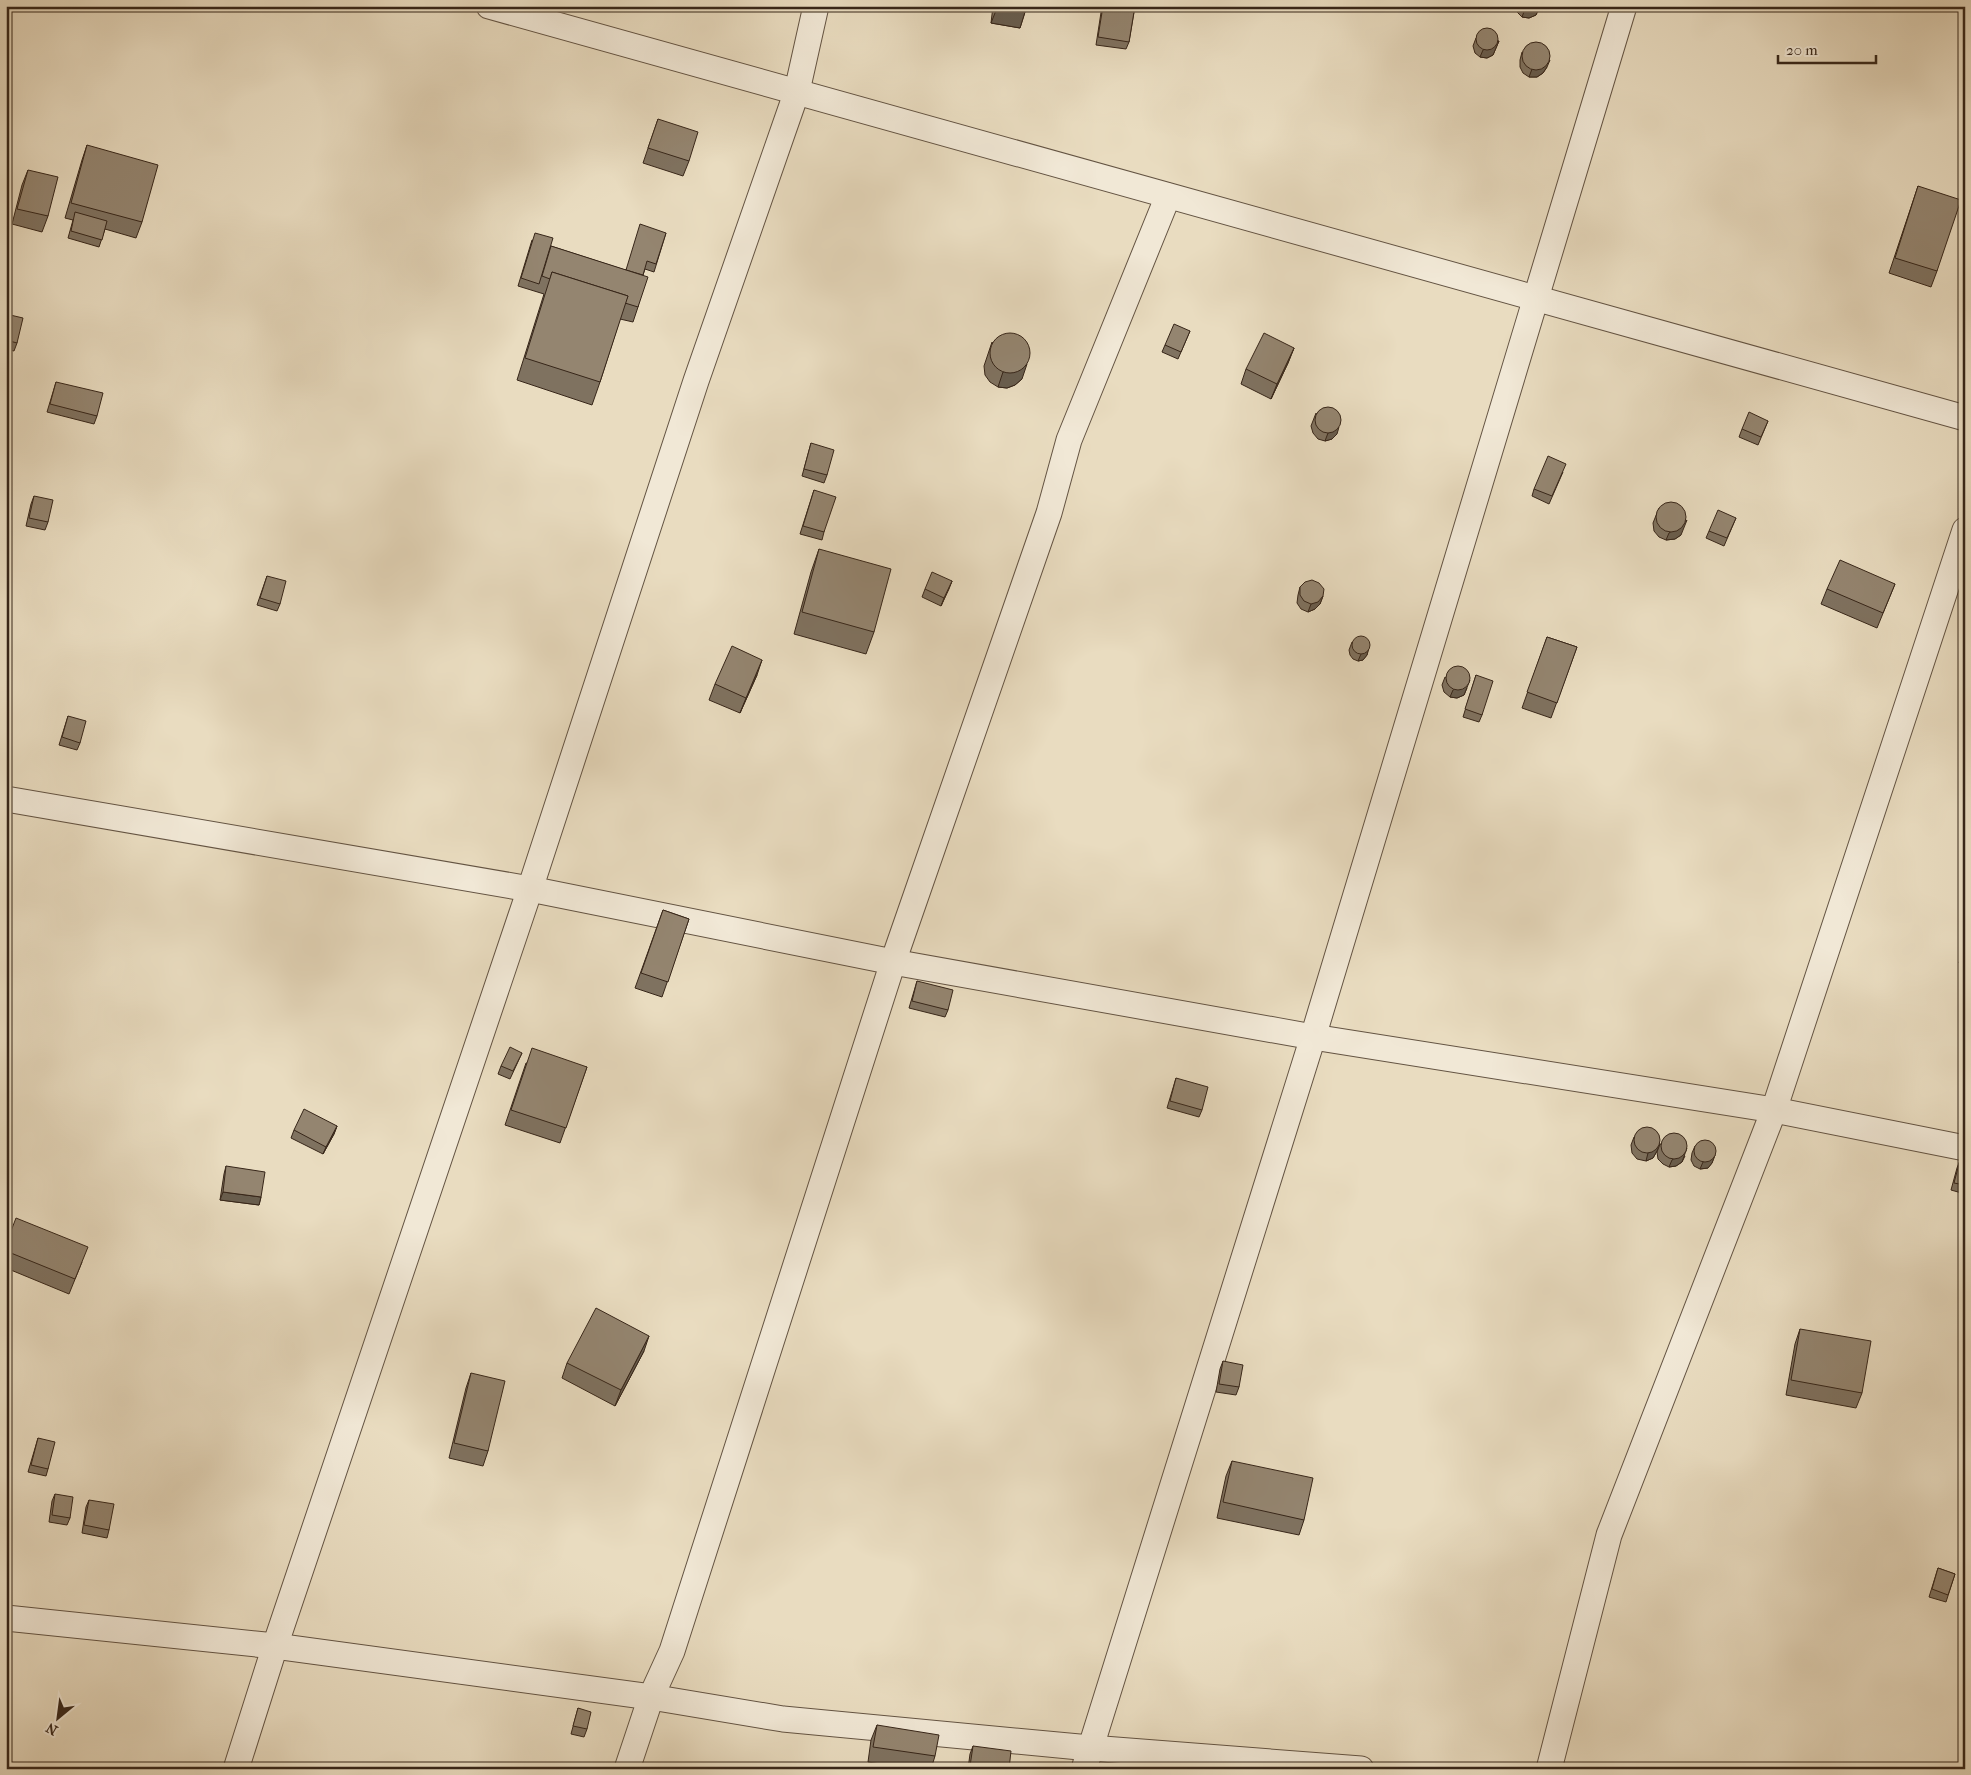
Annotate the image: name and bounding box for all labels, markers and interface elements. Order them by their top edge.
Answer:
scale bar [1778,32,1876,64]
text: 20 m [1786,41,1818,59]
north arrow [32,1692,82,1742]
text: N [43,1719,61,1739]

